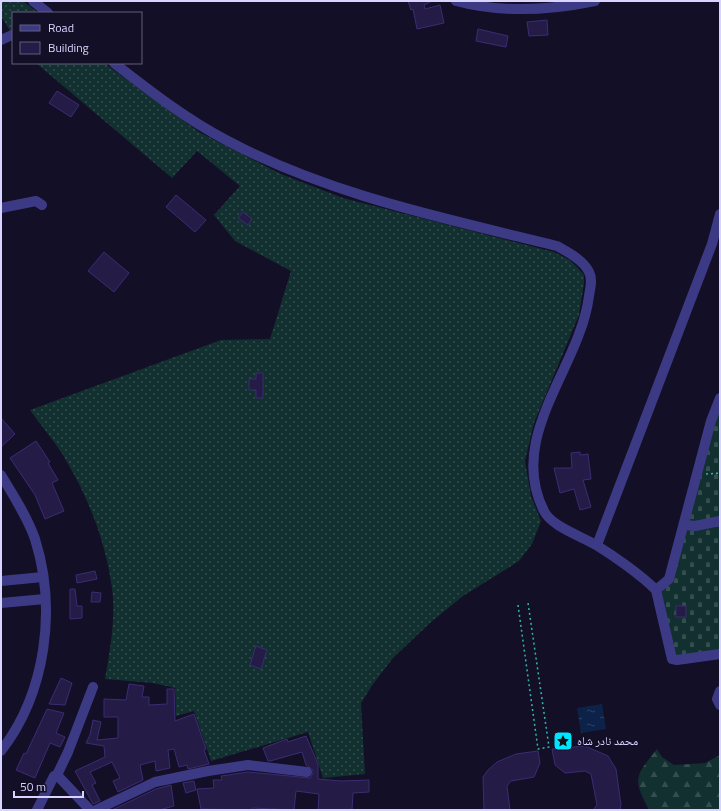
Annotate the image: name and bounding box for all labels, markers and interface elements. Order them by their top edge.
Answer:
legend [12,12,142,64]
text: Road [48,18,74,37]
text: Building [48,38,89,57]
place icon: محمد نادر شاه [552,730,574,752]
place label: محمد نادر شاه [577,731,638,750]
scale bar [14,773,83,799]
text: 50 m [20,777,46,796]

